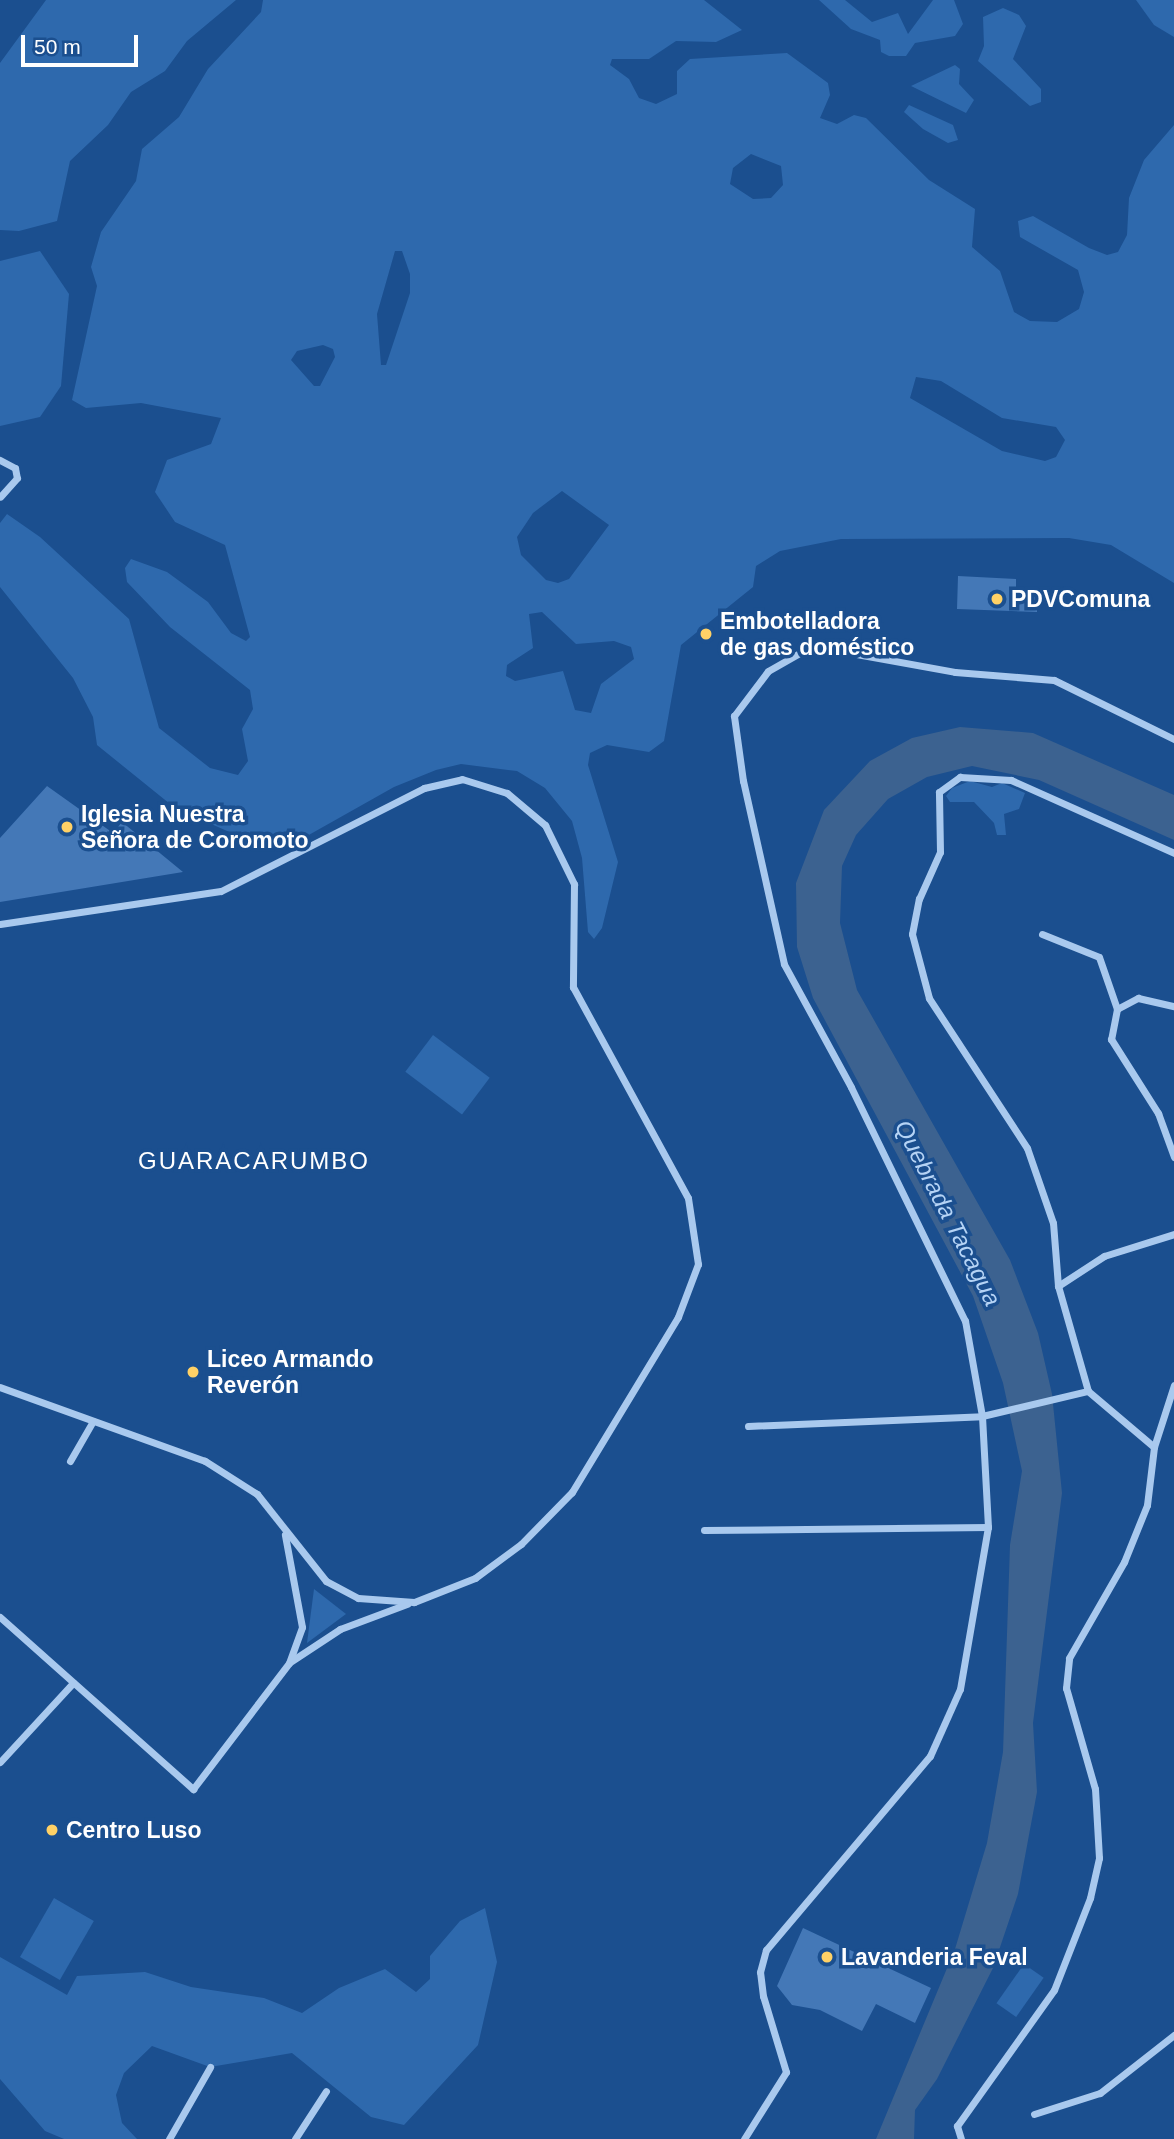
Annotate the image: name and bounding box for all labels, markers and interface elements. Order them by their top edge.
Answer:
scale bar [24,21,142,65]
text: 50 m [34,35,81,58]
place label: PDVComuna [1011,585,1150,613]
marker: PDVComuna [989,591,1005,607]
place label: Embotelladora de gas doméstico [720,607,914,661]
marker: Embotelladora de gas doméstico [698,626,714,642]
place label: Iglesia Nuestra Señora de Coromoto [81,800,308,854]
marker: Iglesia Nuestra Señora de Coromoto [59,819,75,835]
water label: Quebrada Tacagua [889,1115,1007,1311]
district label: GUARACARUMBO [139,1147,369,1175]
place label: Liceo Armando Reverón [207,1345,374,1399]
marker: Liceo Armando Reverón [185,1364,201,1380]
place label: Centro Luso [66,1816,201,1844]
marker: Centro Luso [44,1822,60,1838]
place label: Lavanderia Feval [841,1943,1028,1971]
marker: Lavanderia Feval [819,1949,835,1965]

